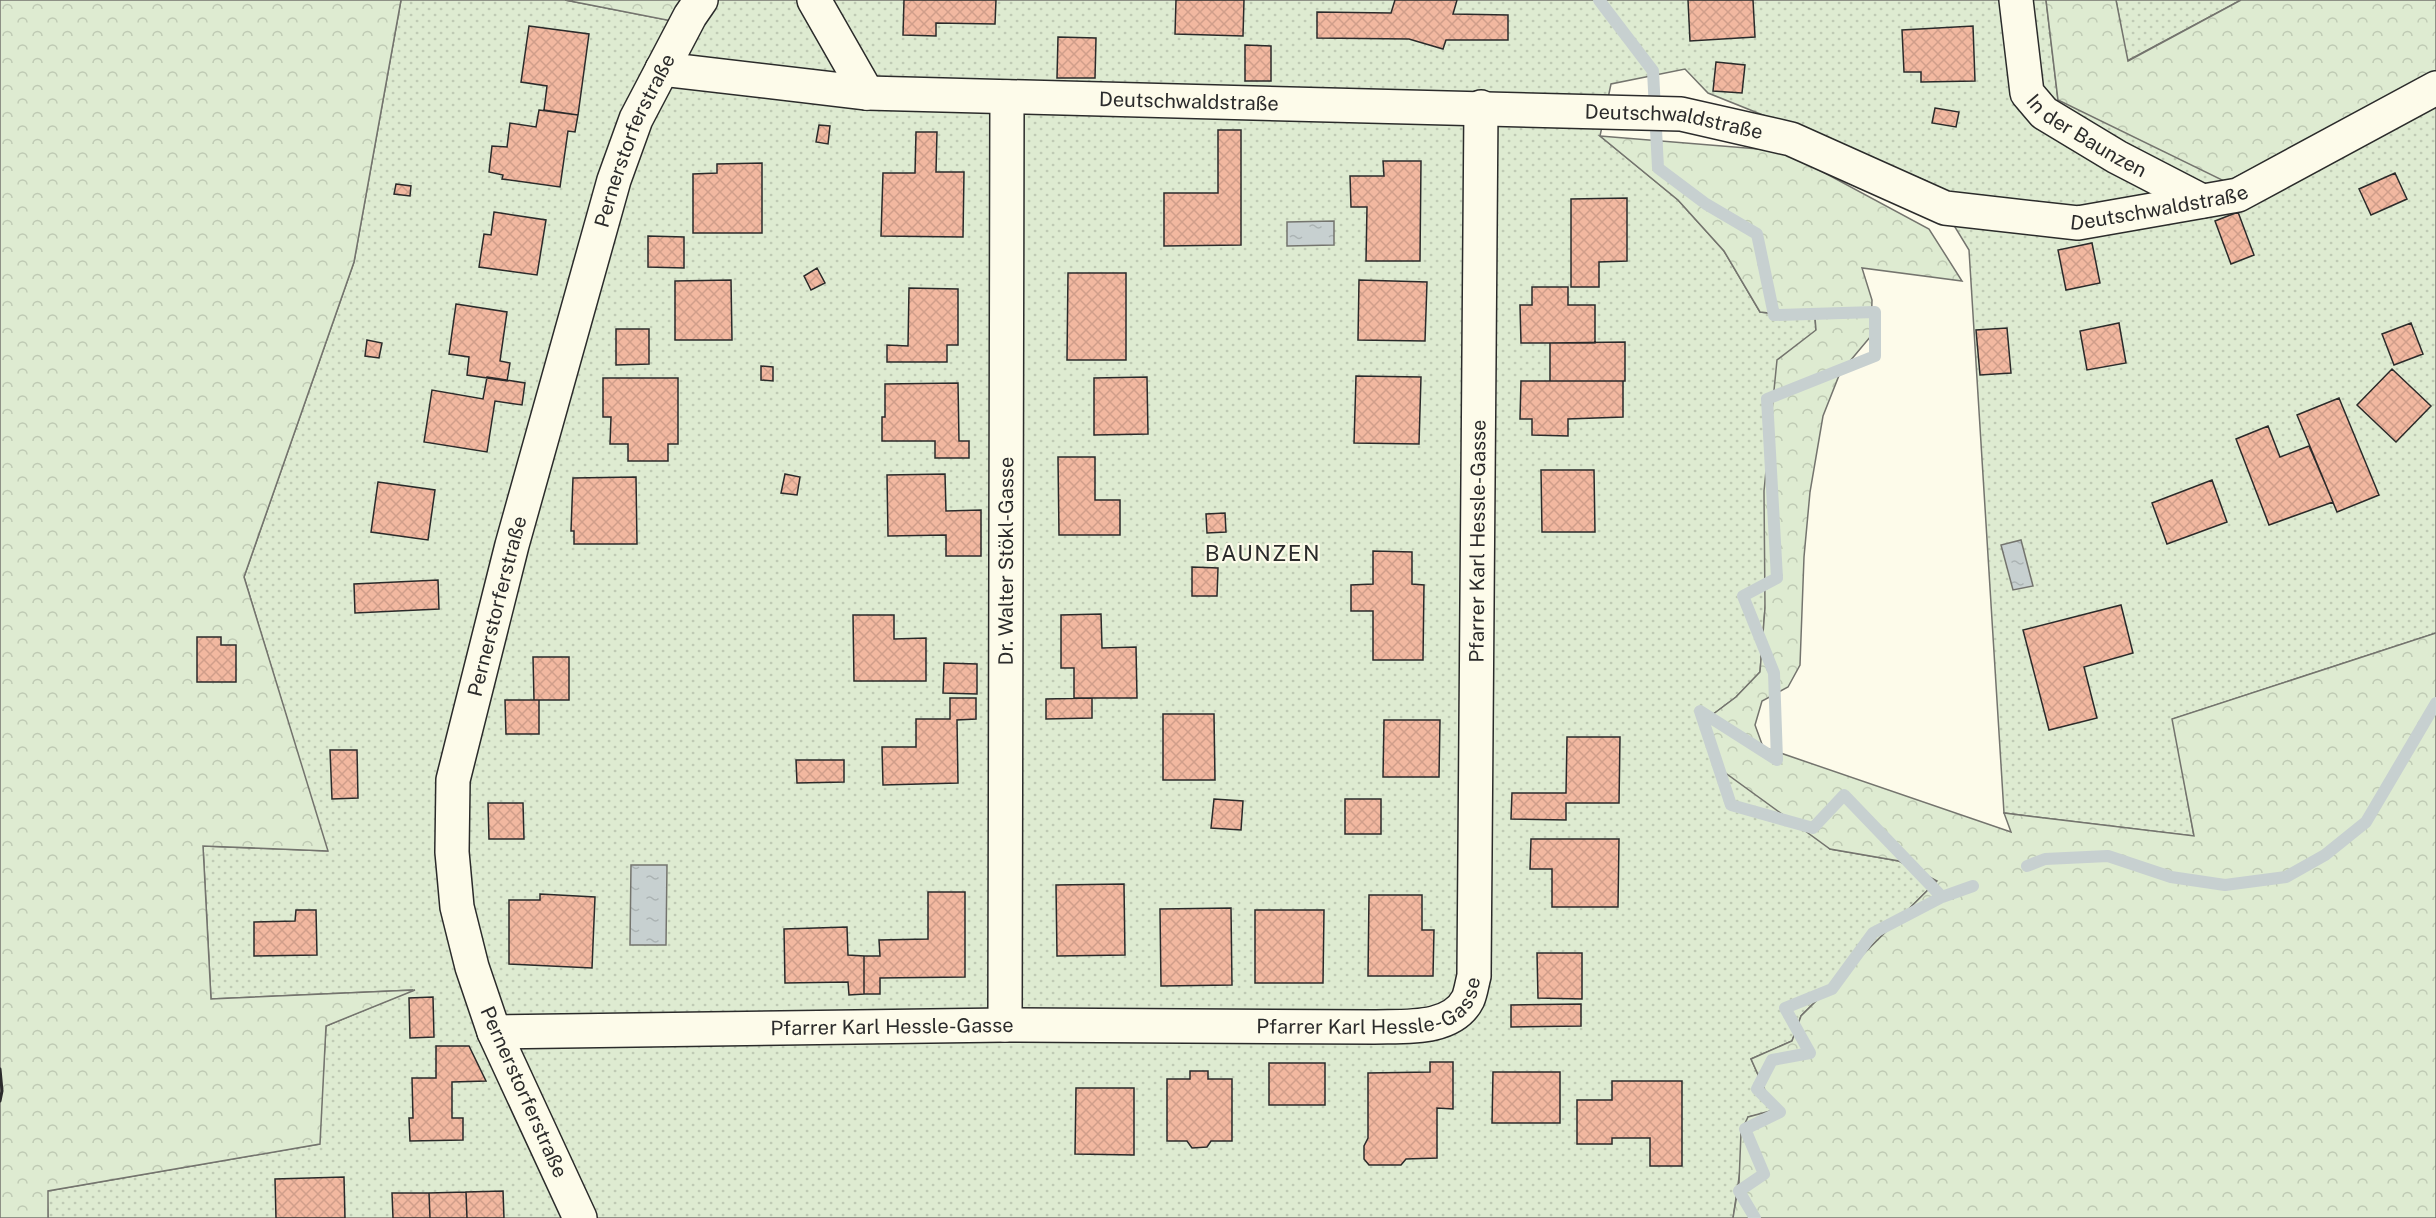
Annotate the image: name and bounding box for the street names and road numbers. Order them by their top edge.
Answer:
street label: Pernerstorferstraße [589,50,680,230]
street label: Deutschwaldstraße [1099,87,1279,116]
street label: In der Baunzen [2021,89,2151,182]
street label: Deutschwaldstraße [1584,100,1765,144]
street label: Deutschwaldstraße [2069,180,2252,236]
street label: Pfarrer Karl Hessle-Gasse [1465,419,1490,663]
street label: Dr. Walter Stökl-Gasse [994,457,1018,665]
street label: Pernerstorferstraße [462,513,532,699]
street label: Pfarrer Karl Hessle-Gasse [1256,975,1485,1039]
street label: Pernerstorferstraße [475,1003,573,1181]
street label: Pfarrer Karl Hessle-Gasse [770,1013,1014,1040]

